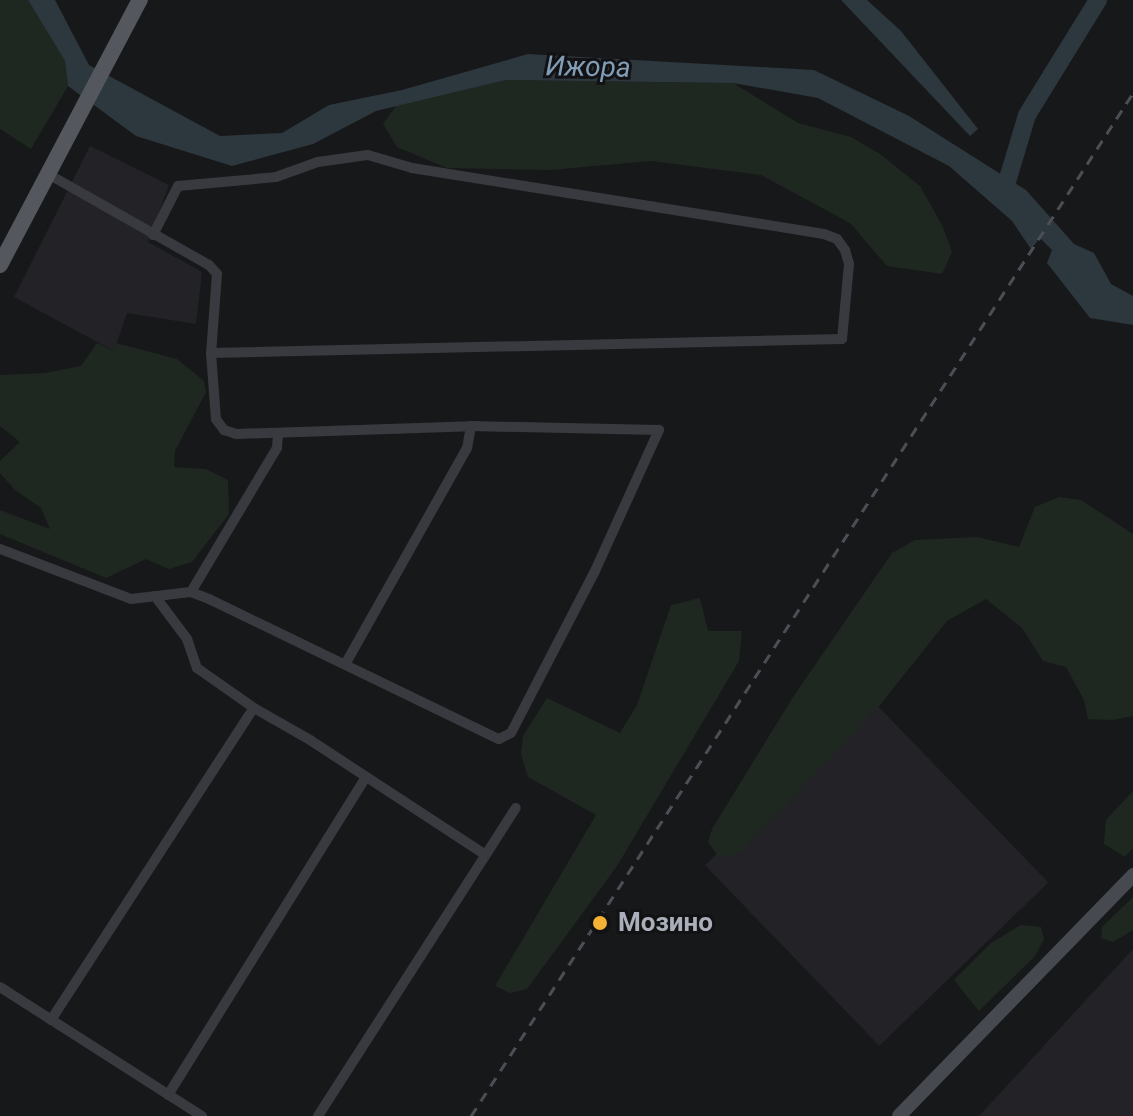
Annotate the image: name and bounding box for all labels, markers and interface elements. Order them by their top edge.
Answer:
water label: Ижора [545,49,631,85]
place label: Мозино [618,907,713,939]
marker: Мозино [589,912,611,934]

